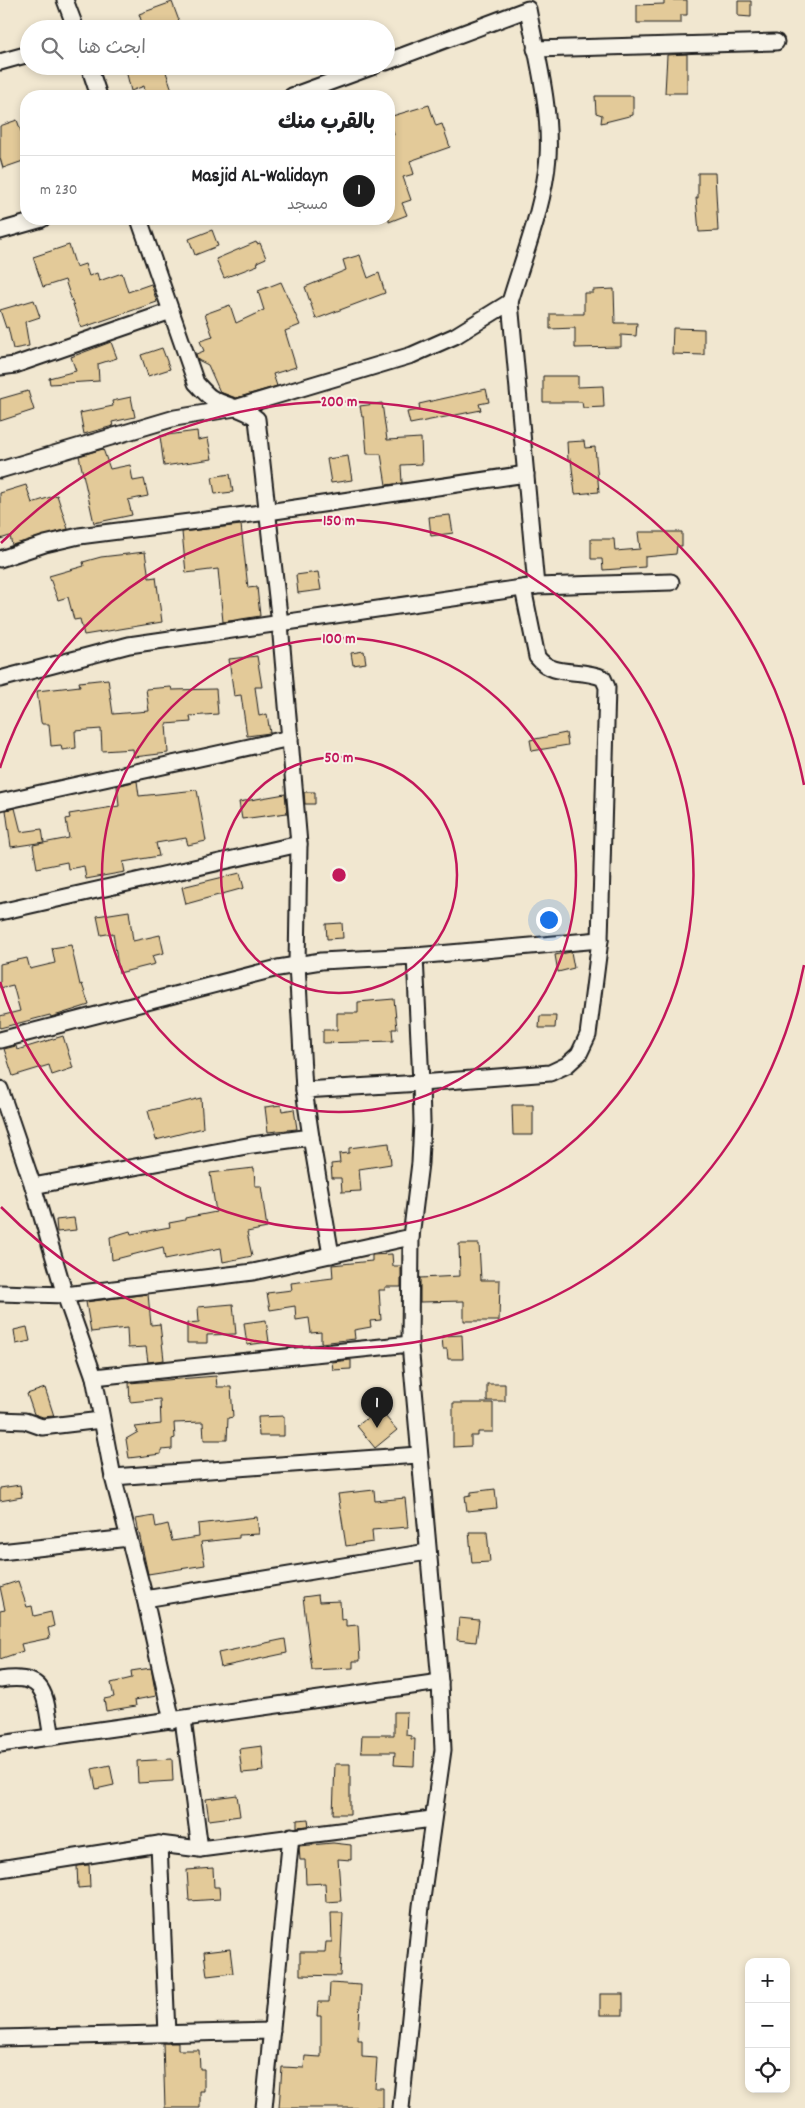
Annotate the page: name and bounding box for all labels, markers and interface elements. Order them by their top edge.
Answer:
search box [20,20,395,75]
icon: search [38,34,66,62]
text: ابحث هنا [78,36,146,63]
text: بالقرب منك [278,109,375,139]
text: Masjid AL-Walidayn [191,164,328,191]
text: 230 m [40,179,78,202]
text: 1 [357,179,361,202]
text: مسجد [287,194,328,217]
text: 200 m [321,392,357,414]
text: 150 m [323,511,355,533]
text: 100 m [322,629,356,651]
text: 50 m [325,748,353,770]
centre of rings [330,866,348,884]
your location [536,907,562,933]
pin: 1 [361,1387,393,1428]
map controls [745,1958,790,2093]
button: + [745,1958,790,2003]
button: − [745,2003,790,2048]
button: locate [745,2048,790,2093]

